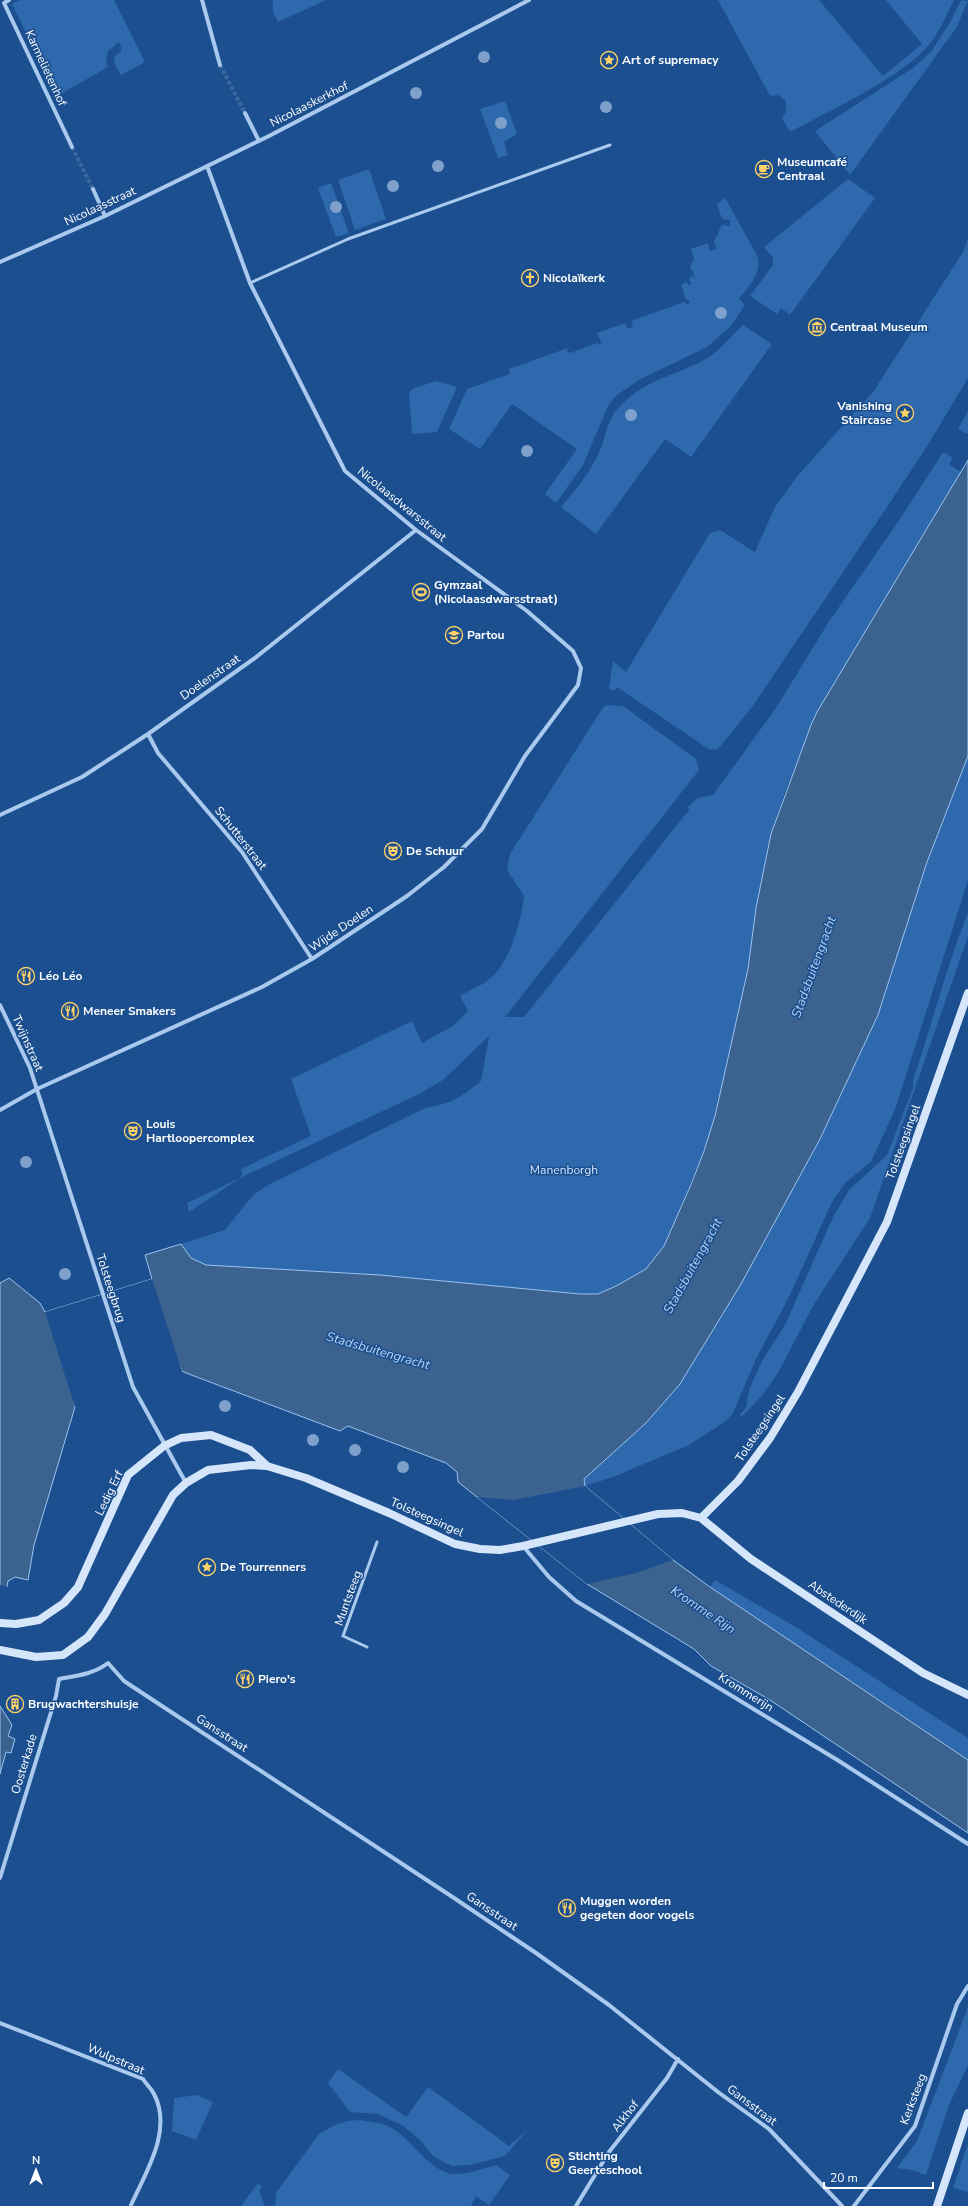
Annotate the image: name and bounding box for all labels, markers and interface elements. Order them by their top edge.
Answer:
street label: Karmelietenhof [21,27,71,110]
place icon: Art of supremacy [599,50,619,70]
place label: Art of supremacy [622,52,719,68]
street label: Nicolaaskerkhof [267,77,352,131]
place label: Museumcafé Centraal [777,154,848,184]
cafe icon: Museumcafé Centraal [754,159,774,179]
street label: Nicolaasstraat [62,182,139,229]
church icon: Nicolaïkerk [520,268,540,288]
place label: Nicolaïkerk [543,270,606,286]
museum icon: Centraal Museum [807,317,827,337]
place label: Centraal Museum [830,319,928,335]
place label: Vanishing Staircase [836,398,892,428]
place icon: Vanishing Staircase [895,403,915,423]
street label: Nicolaasdwarsstraat [354,463,450,545]
place label: Gymzaal (Nicolaasdwarsstraat) [434,577,558,607]
sports icon: Gymzaal (Nicolaasdwarsstraat) [411,582,431,602]
school or university icon: Partou [444,625,464,645]
place label: Partou [467,627,505,643]
street label: Doelenstraat [177,650,244,704]
street label: Schutterstraat [211,803,271,874]
theatre icon: De Schuur [383,841,403,861]
place label: De Schuur [406,843,464,859]
street label: Wijde Doelen [306,901,376,955]
water label: Stadsbuitengracht [787,913,841,1020]
restaurant icon: Léo Léo [16,966,36,986]
place label: Léo Léo [39,968,83,984]
restaurant icon: Meneer Smakers [60,1001,80,1021]
place label: Meneer Smakers [83,1003,176,1019]
street label: Twijnstraat [8,1012,48,1074]
street label: Tolsteegsingel [882,1102,924,1182]
place label: Louis Hartloopercomplex [146,1116,255,1146]
theatre icon: Louis Hartloopercomplex [123,1121,143,1141]
park label: Manenborgh [530,1162,598,1178]
water label: Stadsbuitengracht [659,1214,727,1317]
street label: Tolsteegbrug [92,1252,130,1324]
water label: Stadsbuitengracht [324,1328,432,1375]
street label: Tolsteegsingel [731,1391,789,1465]
street label: Ledig Erf [91,1467,127,1518]
street label: Tolsteegsingel [388,1494,467,1540]
place icon: De Tourrenners [197,1557,217,1577]
place label: De Tourrenners [220,1559,306,1575]
street label: Muntsteeg [331,1568,365,1628]
street label: Abstederdijk [805,1576,872,1628]
water label: Kromme Rijn [667,1582,739,1638]
restaurant icon: Piero's [235,1669,255,1689]
street label: Krommerijn [715,1669,777,1715]
place label: Piero's [258,1671,296,1687]
building icon: Brugwachtershuisje [5,1694,25,1714]
place label: Brugwachtershuisje [28,1696,139,1712]
street label: Gansstraat [193,1710,252,1756]
street label: Oosterkade [7,1732,41,1796]
street label: Gansstraat [463,1888,521,1934]
place label: Muggen worden gegeten door vogels [580,1893,694,1923]
restaurant icon: Muggen worden gegeten door vogels [557,1898,577,1918]
street label: Wulpstraat [85,2040,148,2079]
street label: Kerksteeg [896,2071,930,2127]
street label: Gansstraat [724,2081,781,2130]
street label: Alkhof [608,2096,643,2135]
place label: Stichting Geerteschool [568,2148,642,2178]
north arrow [16,2150,56,2190]
text: N [32,2153,40,2168]
theatre icon: Stichting Geerteschool [545,2153,565,2173]
scale bar [824,2164,933,2190]
text: 20 m [830,2170,858,2186]

